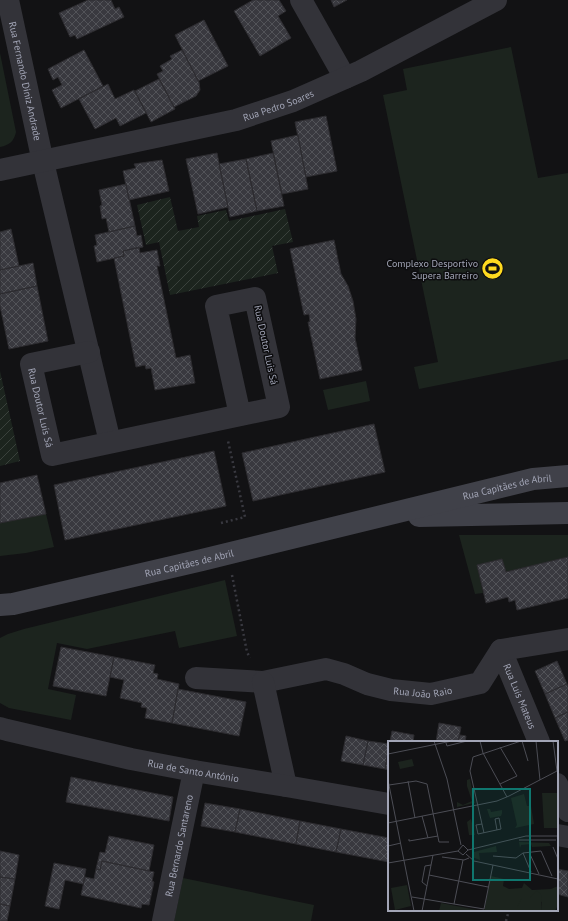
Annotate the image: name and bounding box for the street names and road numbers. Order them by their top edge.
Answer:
street label: Rua Fernando Diniz Andrade [6,20,45,142]
street label: Rua Pedro Soares [241,86,316,124]
street label: Rua Doutor Luis Sá [251,304,281,386]
street label: Rua Doutor Luís Sá [26,367,57,449]
street label: Rua Capitães de Abril [461,471,552,503]
street label: Rua Capitães de Abril [143,546,235,580]
street label: Rua Luís Mateus [501,662,539,731]
street label: Rua João Raio [393,683,453,700]
street label: Rua de Santo António [147,756,240,785]
street label: Rua Bernardo Santareno [162,793,195,898]

